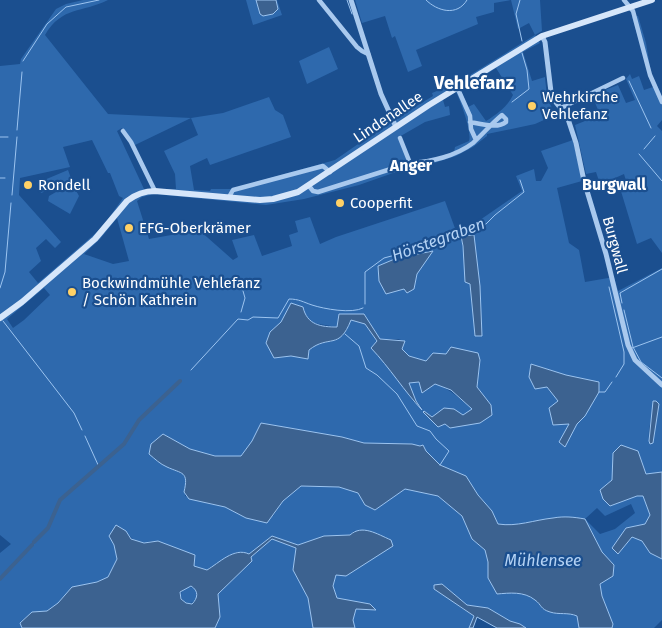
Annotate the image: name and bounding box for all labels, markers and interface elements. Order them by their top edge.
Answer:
district label: Vehlefanz [433,72,514,94]
street label: Lindenallee [350,87,426,147]
place label: Wehrkirche Vehlefanz [542,88,618,123]
marker: Wehrkirche Vehlefanz [526,100,538,112]
district label: Anger [389,156,433,175]
district label: Burgwall [582,175,646,194]
place label: Rondell [38,176,91,194]
marker: Rondell [22,179,34,191]
place label: Cooperfit [350,194,413,212]
marker: Cooperfit [334,197,346,209]
water label: Hörstegraben [389,214,487,265]
street label: Burgwall [599,214,631,276]
place label: EFG-Oberkrämer [139,219,251,237]
marker: EFG-Oberkrämer [123,222,135,234]
place label: Bockwindmühle Vehlefanz / Schön Kathrein [82,274,260,309]
marker: Bockwindmühle Vehlefanz / Schön Kathrein [66,286,78,298]
water label: Mühlensee [505,551,581,570]

